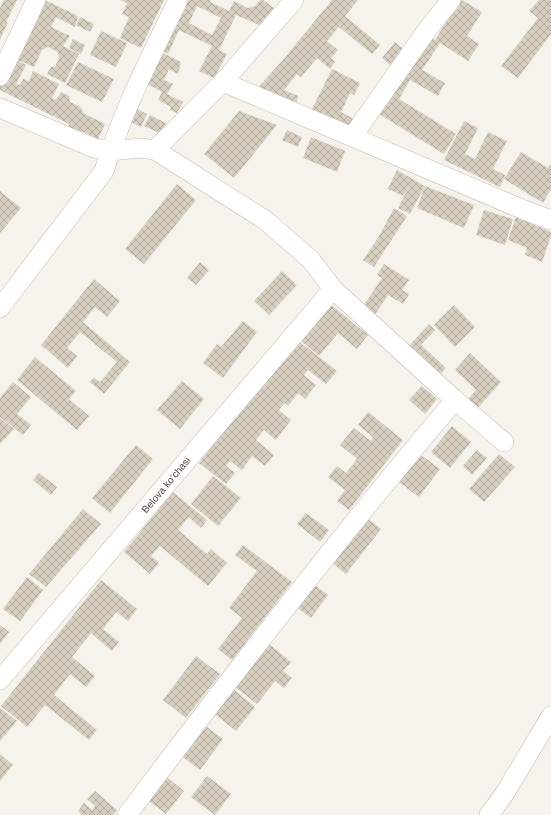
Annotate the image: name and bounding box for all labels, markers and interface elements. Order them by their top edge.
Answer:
street label: Belova koʻchasi [139,455,193,515]

